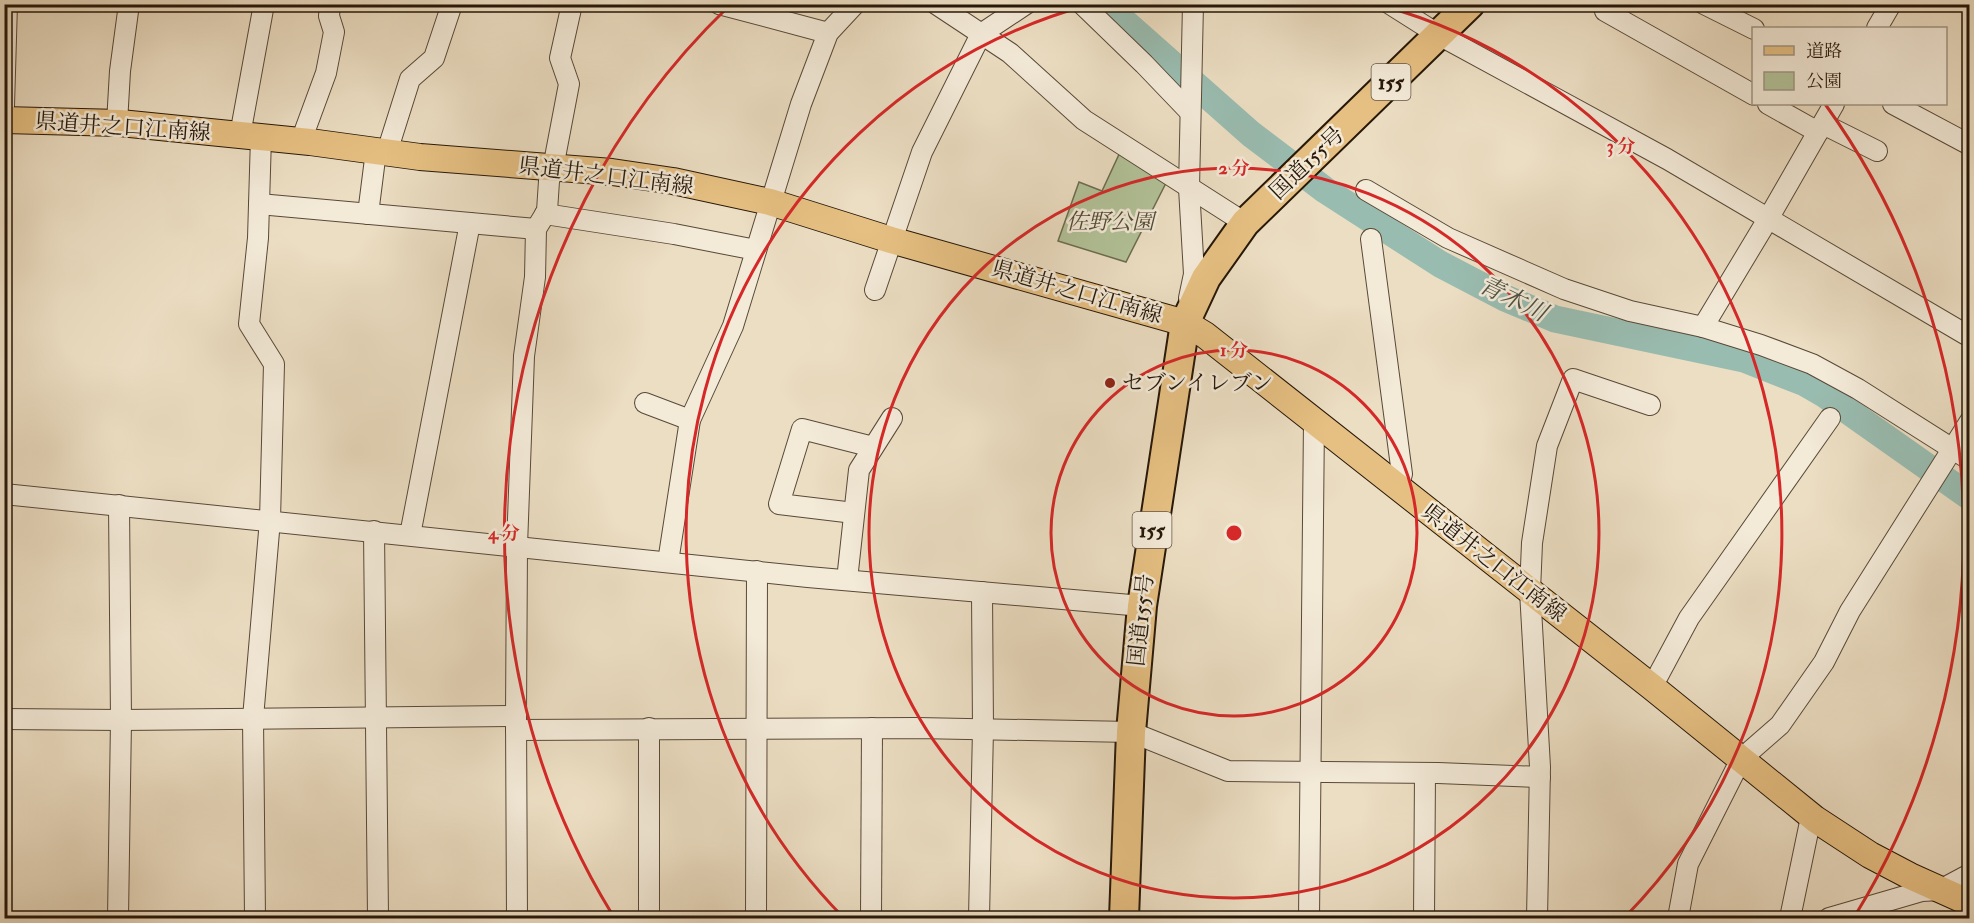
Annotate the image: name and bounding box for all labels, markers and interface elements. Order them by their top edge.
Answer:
legend [1752,27,1947,105]
text: 道路 [1806,40,1842,63]
road number: 155 [1372,64,1410,100]
text: 公園 [1806,70,1842,93]
street label: 県道井之口江南線 [34,107,212,147]
street label: 国道155号 [1264,121,1350,205]
text: 3 分 [1607,135,1635,158]
street label: 県道井之口江南線 [517,151,695,201]
text: 2 分 [1219,157,1249,180]
park label: 佐野公園 [1066,208,1157,236]
street label: 県道井之口江南線 [989,254,1165,330]
water label: 青木川 [1474,269,1555,330]
text: 1 分 [1220,339,1248,362]
place label: セブンイレブン [1122,369,1273,397]
marker: セブンイレブン [1103,376,1117,390]
street label: 県道井之口江南線 [1416,498,1572,628]
road number: 155 [1132,512,1172,548]
text: 4 分 [487,522,520,545]
centre of rings [1224,523,1244,543]
street label: 国道155号 [1122,572,1160,668]

